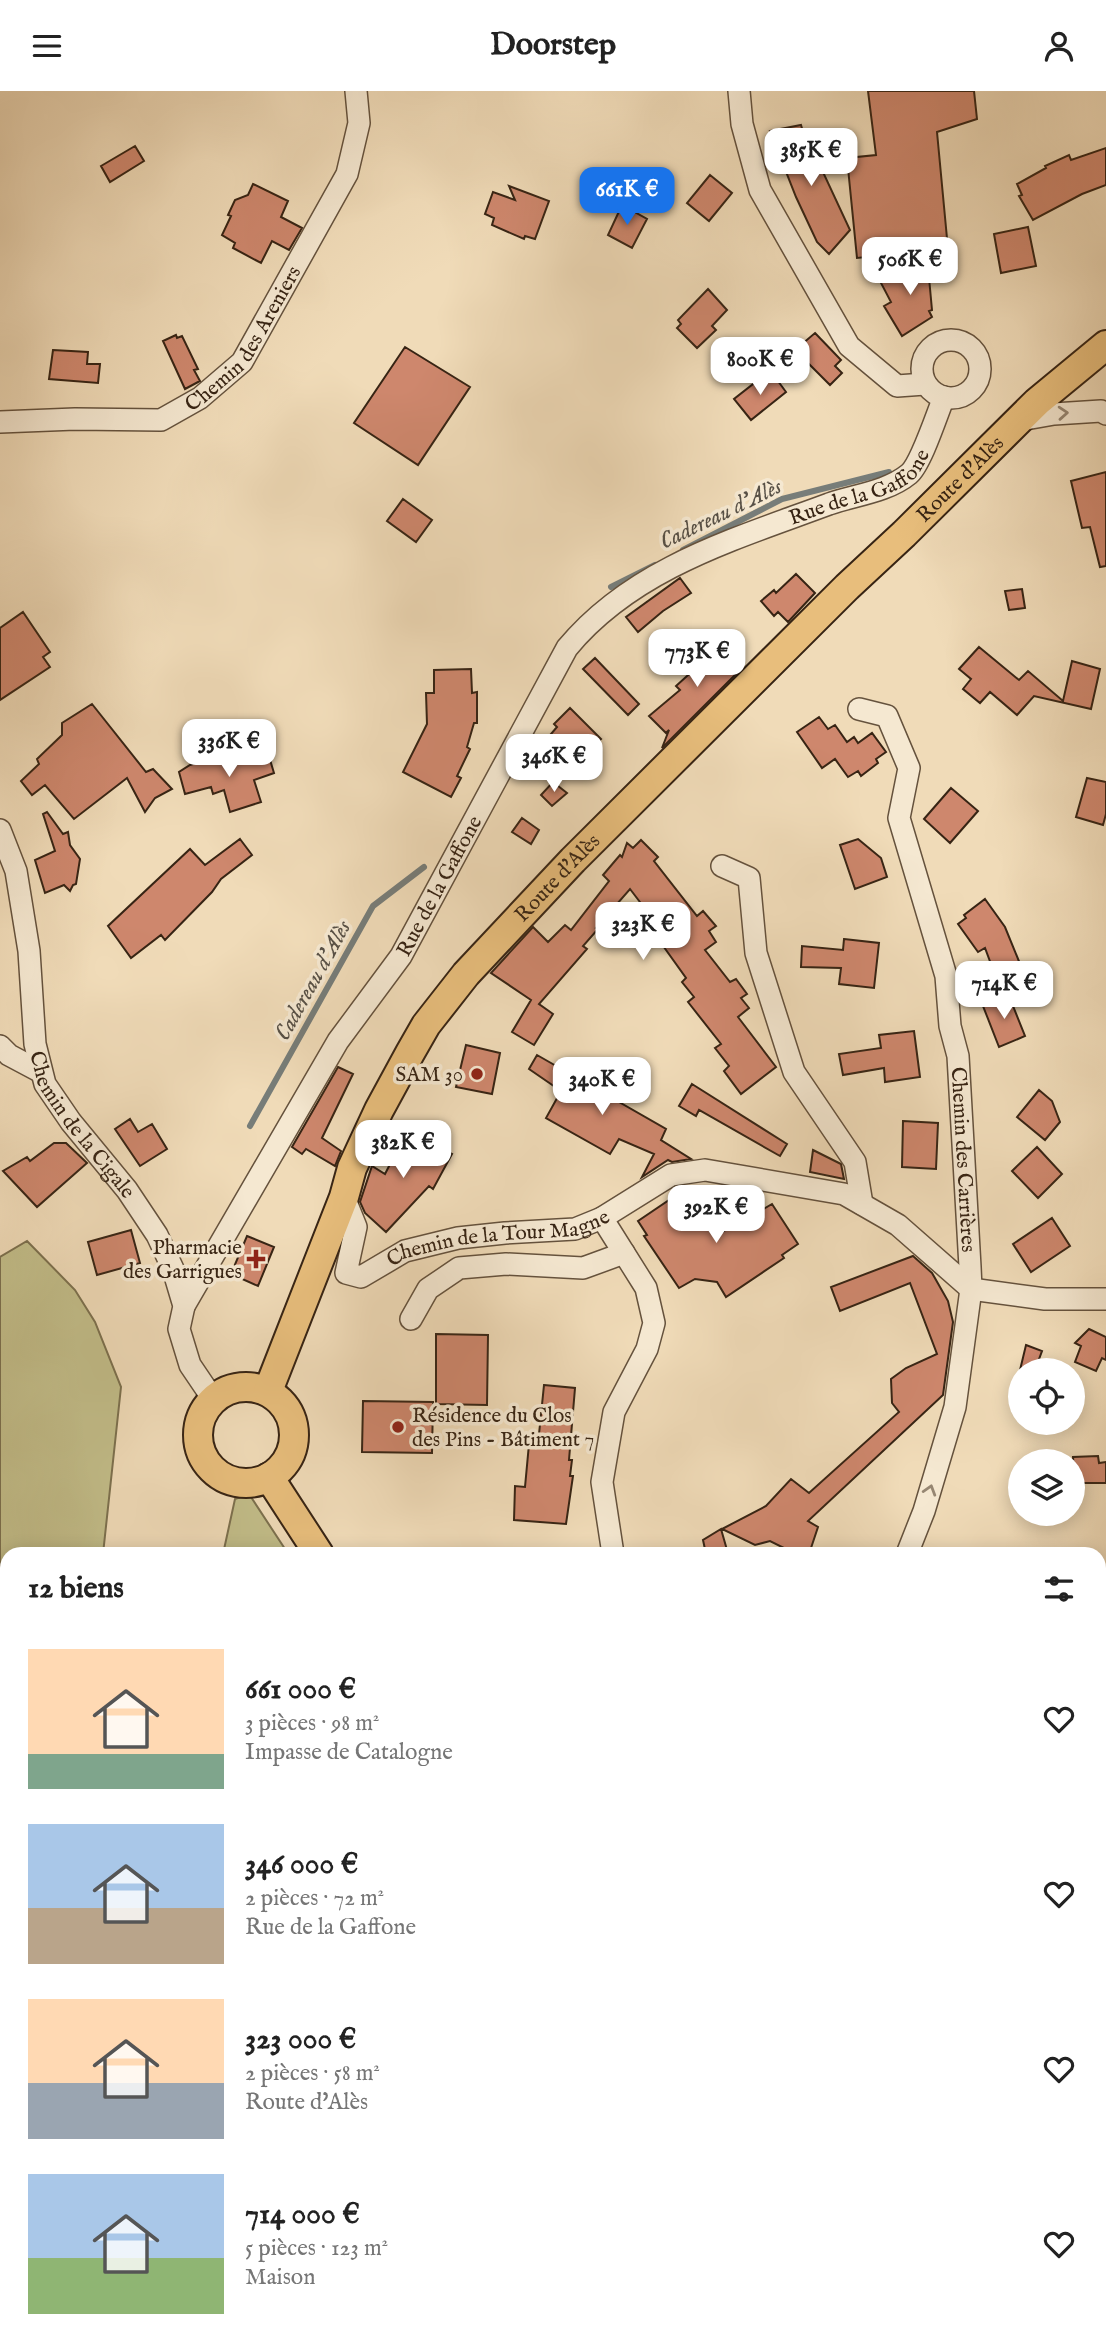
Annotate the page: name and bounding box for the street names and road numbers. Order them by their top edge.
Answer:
street label: Chemin des Areniers [181,261,308,419]
street label: Route d'Alès [911,430,1010,529]
street label: Rue de la Gaffone [785,445,937,532]
street label: Rue de la Gaffone [391,811,489,962]
street label: Route d'Alès [510,829,607,929]
street label: Chemin de la Cigale [22,1048,141,1204]
street label: Chemin des Carrières [944,1066,981,1253]
street label: Chemin de la Tour Magne [382,1204,616,1274]

